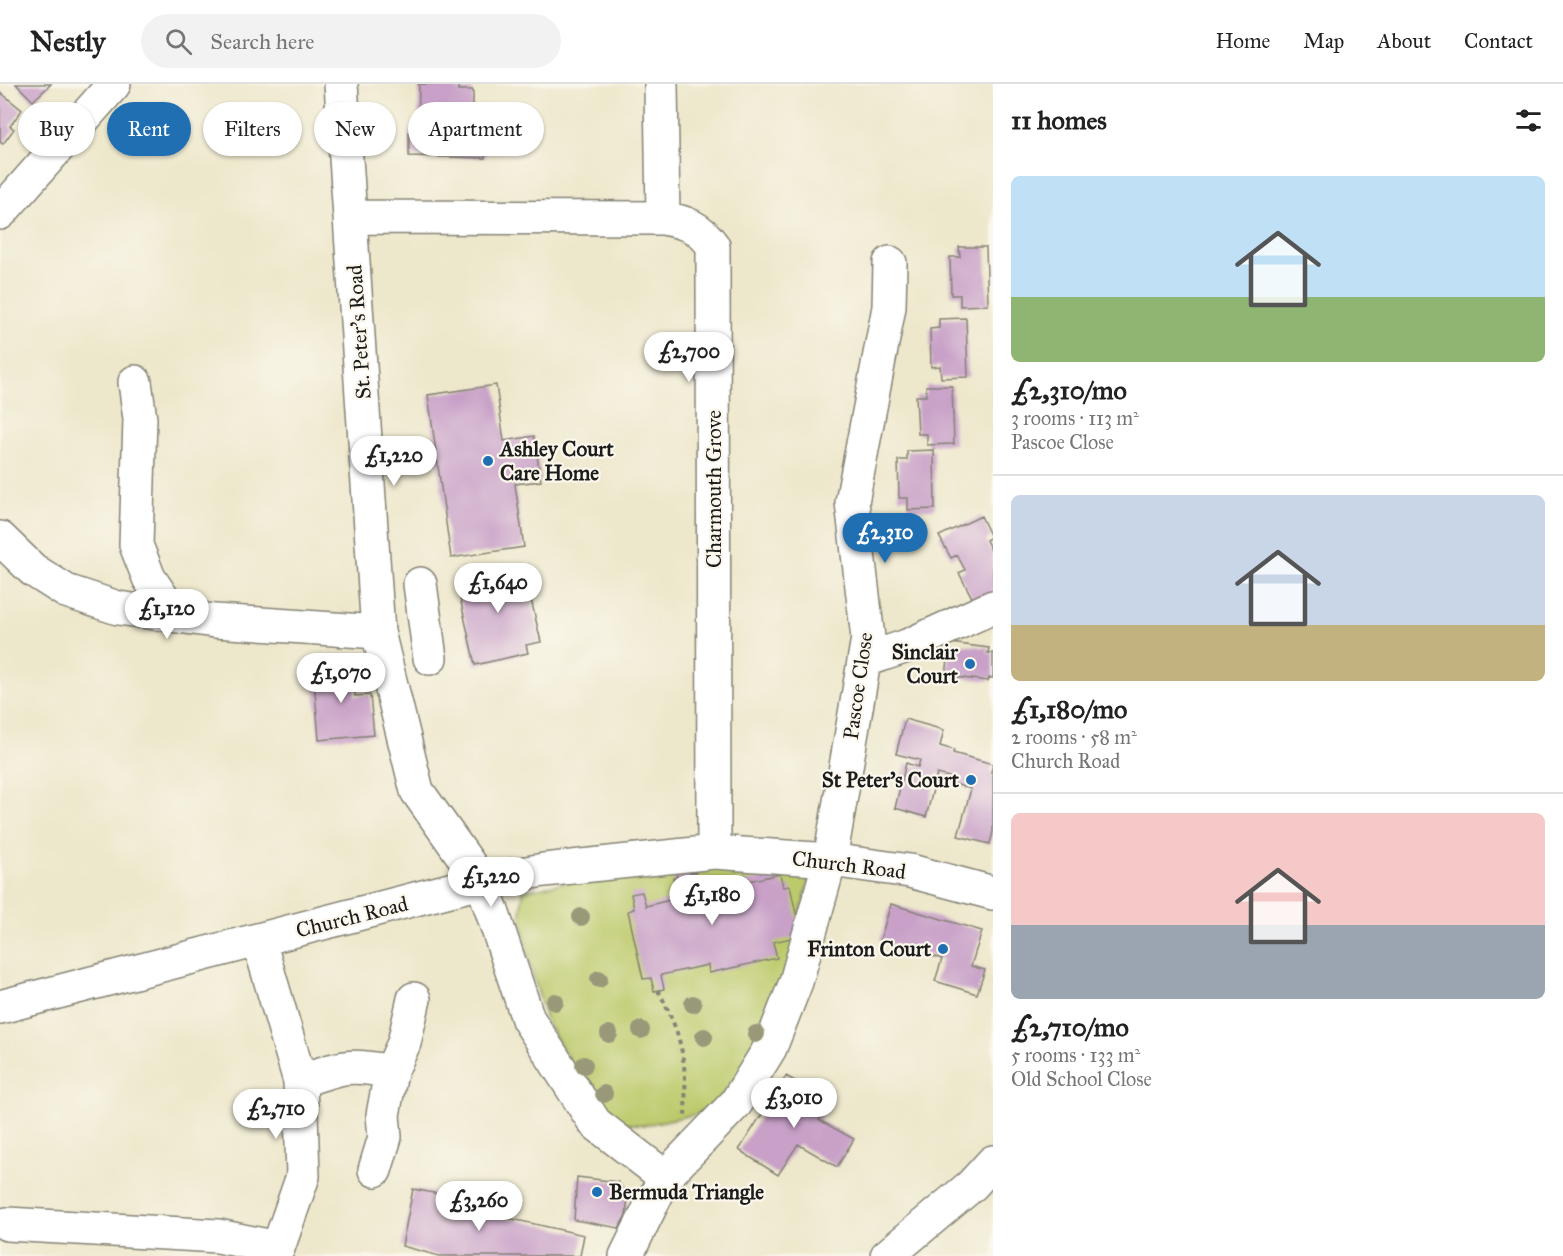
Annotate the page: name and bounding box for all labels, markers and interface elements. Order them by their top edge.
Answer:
search box [141,14,561,68]
text: Nestly [30,24,105,59]
icon: search [162,25,195,58]
text: Search here [210,28,314,55]
text: Home [1215,28,1270,54]
text: Map [1303,28,1344,54]
text: About [1377,28,1431,54]
text: Contact [1464,28,1533,54]
chip: Buy [18,102,95,156]
chip: Rent [107,102,191,156]
chip: Filters [203,102,302,156]
chip: New [314,102,396,156]
chip: Apartment [408,102,544,156]
text: 11 homes [1011,104,1107,136]
icon: filters [1512,104,1545,137]
icon: home [1224,215,1332,323]
street label: St. Peter's Road [341,263,377,400]
pin: £2,700 [640,332,738,383]
text: £2,700 [658,339,720,363]
text: £2,310/mo [1011,374,1127,406]
text: 3 rooms · 113 m² [1011,406,1139,430]
street label: Charmouth Grove [701,410,727,568]
text: Pascoe Close [1011,430,1114,454]
pin: £1,220 [345,436,443,487]
place label: Ashley Court Care Home [498,436,614,486]
text: £1,220 [365,443,423,467]
marker: Ashley Court Care Home [481,454,495,468]
pin: £2,310 [836,513,934,564]
text: £2,310 [857,520,913,544]
icon: home [1224,534,1332,642]
pin: £1,640 [449,563,547,614]
text: £1,640 [468,570,528,594]
pin: £1,120 [118,589,216,640]
text: £1,120 [139,596,195,620]
street label: Pascoe Close [838,630,878,741]
place label: Sinclair Court [892,639,959,689]
pin: £1,070 [292,653,390,704]
marker: Sinclair Court [963,657,977,671]
text: £1,070 [311,660,371,684]
text: £1,180/mo [1011,693,1127,725]
text: 2 rooms · 58 m² [1011,725,1137,749]
text: Church Road [1011,749,1120,773]
place label: St Peter's Court [822,767,960,793]
marker: St Peter's Court [964,773,978,787]
street label: Church Road [791,845,908,885]
icon: home [1224,852,1332,960]
pin: £1,220 [442,857,540,908]
text: £1,220 [462,864,520,888]
pin: £1,180 [663,875,761,926]
text: £1,180 [683,882,741,906]
street label: Church Road [293,890,411,943]
place label: Frinton Court [807,936,932,962]
marker: Frinton Court [936,942,950,956]
text: £2,710/mo [1011,1011,1129,1043]
text: 5 rooms · 133 m² [1011,1043,1140,1067]
text: Old School Close [1011,1067,1152,1091]
pin: £3,010 [745,1078,843,1129]
text: £3,010 [765,1085,823,1109]
pin: £2,710 [227,1089,325,1140]
text: £2,710 [247,1096,305,1120]
place label: Bermuda Triangle [609,1179,764,1205]
pin: £3,260 [430,1181,528,1232]
marker: Bermuda Triangle [590,1185,604,1199]
text: £3,260 [450,1188,508,1212]

